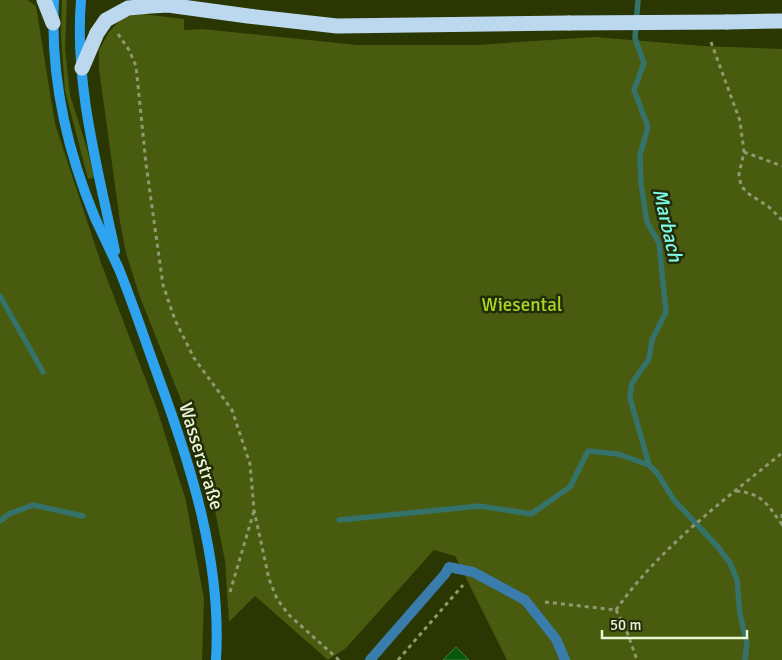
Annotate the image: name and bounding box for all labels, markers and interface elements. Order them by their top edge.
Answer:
water label: Marbach [647,186,688,265]
park label: Wiesental [482,293,562,317]
street label: Wasserstraße [173,400,229,513]
scale bar [602,608,747,640]
text: 50 m [610,616,641,634]

